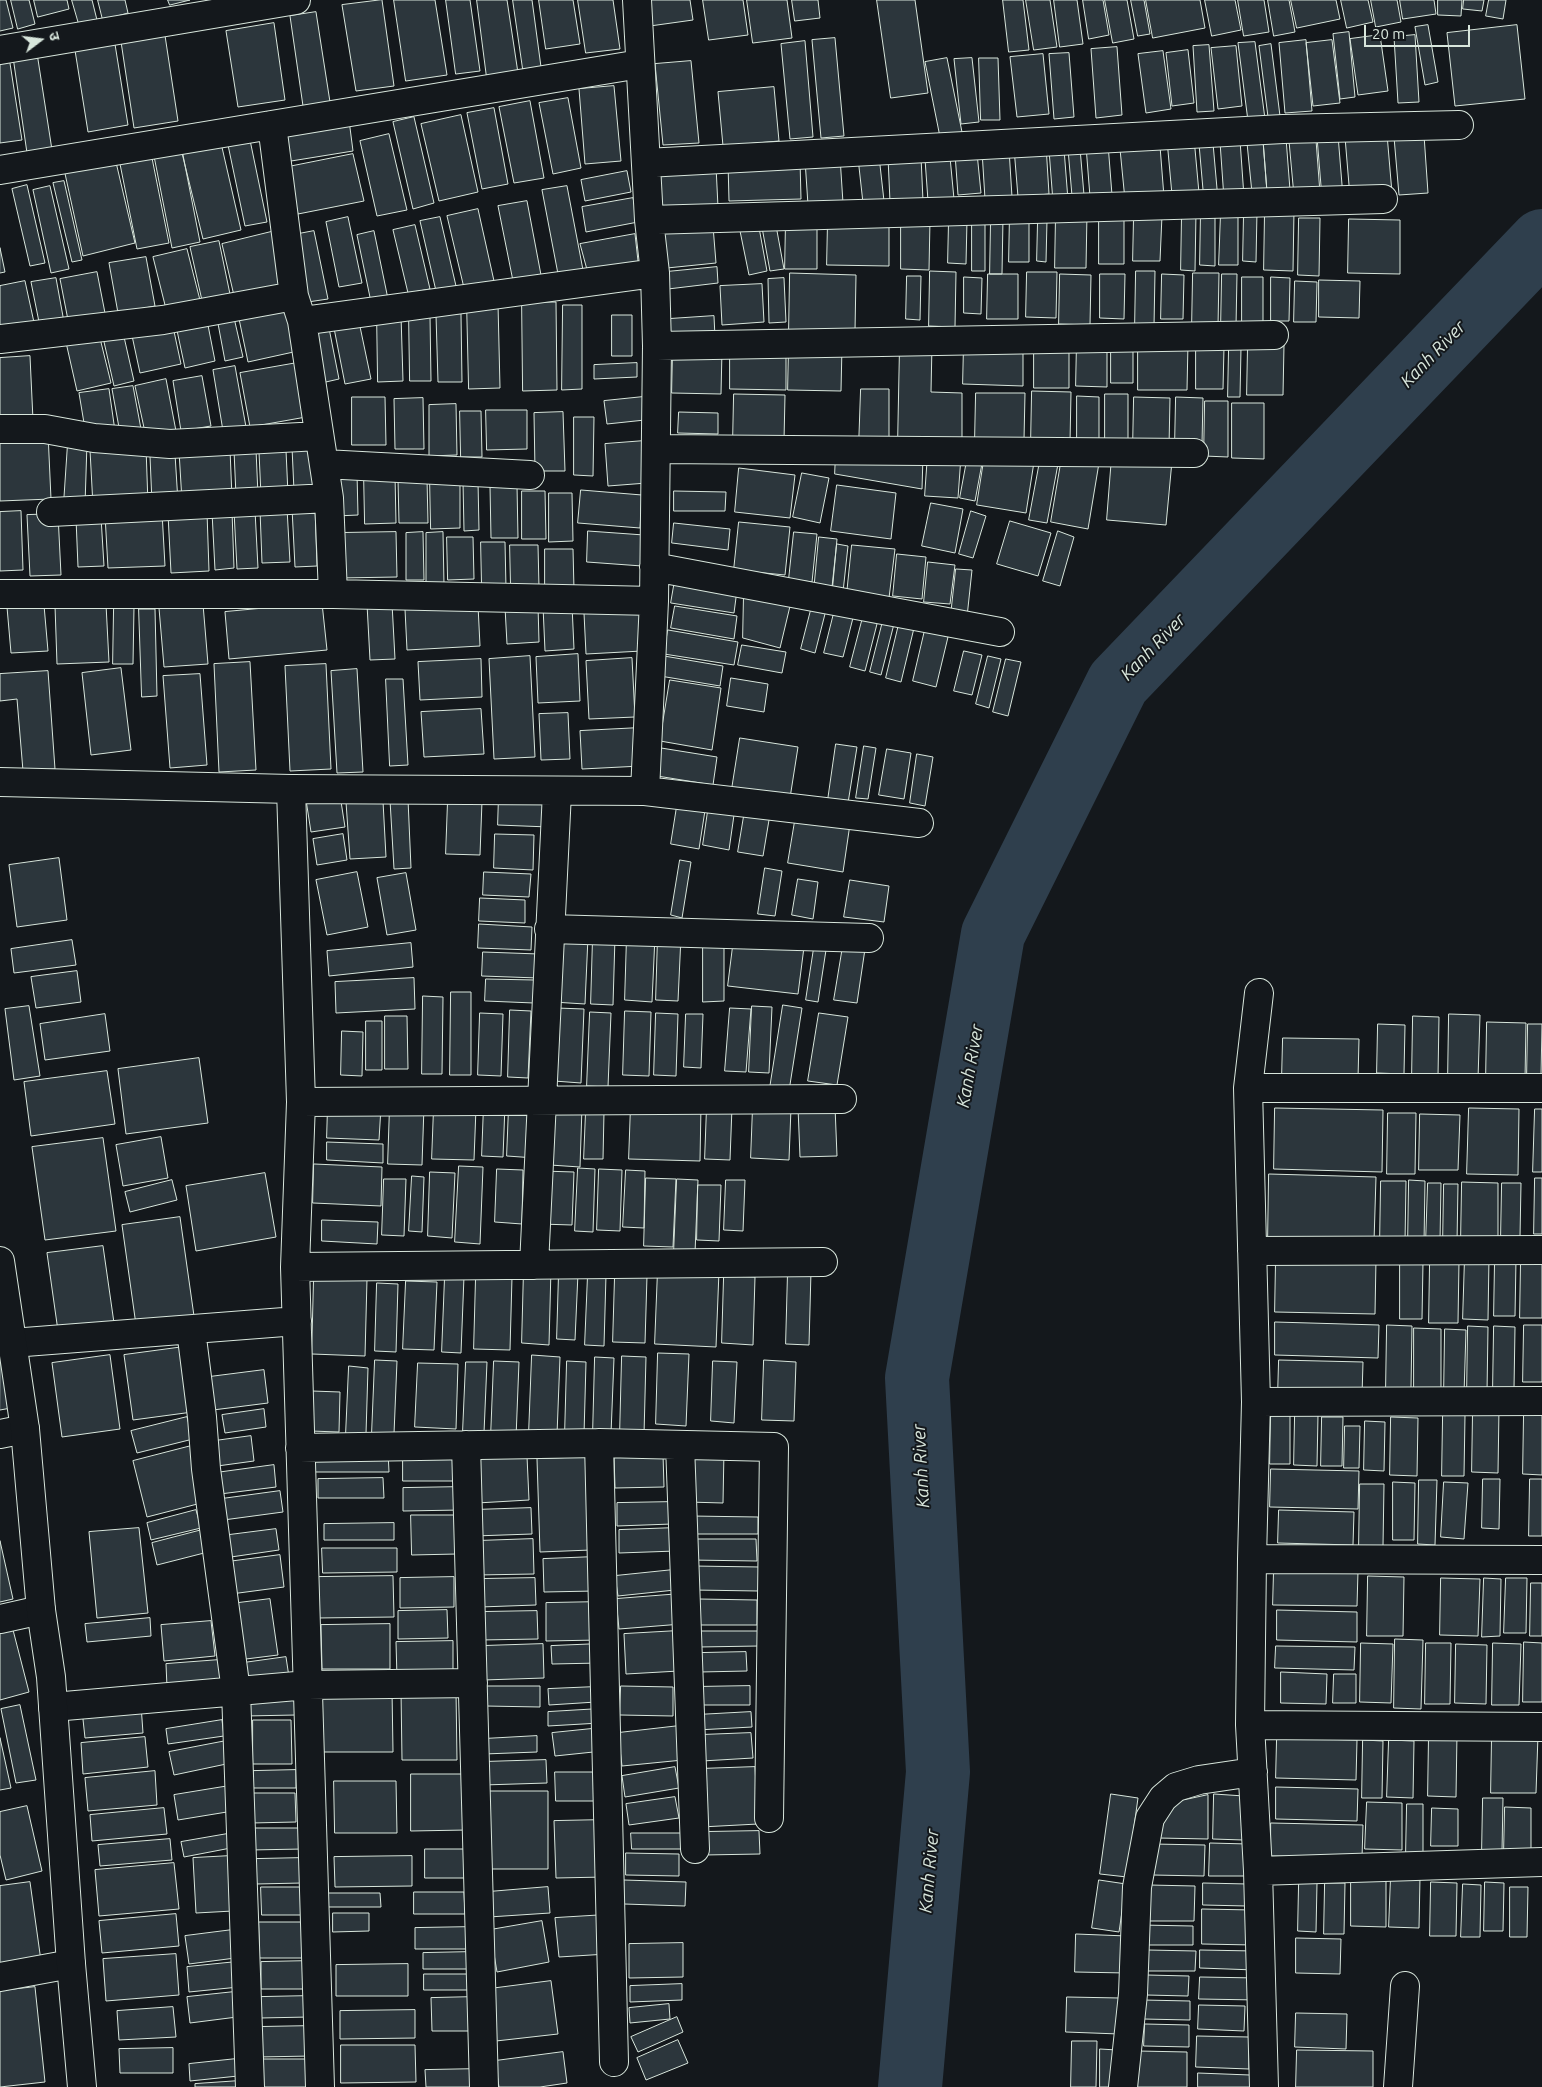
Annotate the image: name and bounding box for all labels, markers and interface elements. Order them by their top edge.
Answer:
north arrow [15,15,65,65]
scale bar [1367,15,1473,47]
text: 20 m [1372,25,1405,42]
text: उ [46,30,63,42]
water label: Kanh River [1396,316,1470,392]
water label: Kanh River [1116,609,1190,685]
water label: Kanh River [952,1023,988,1109]
water label: Kanh River [908,1423,934,1509]
water label: Kanh River [915,1828,943,1914]

